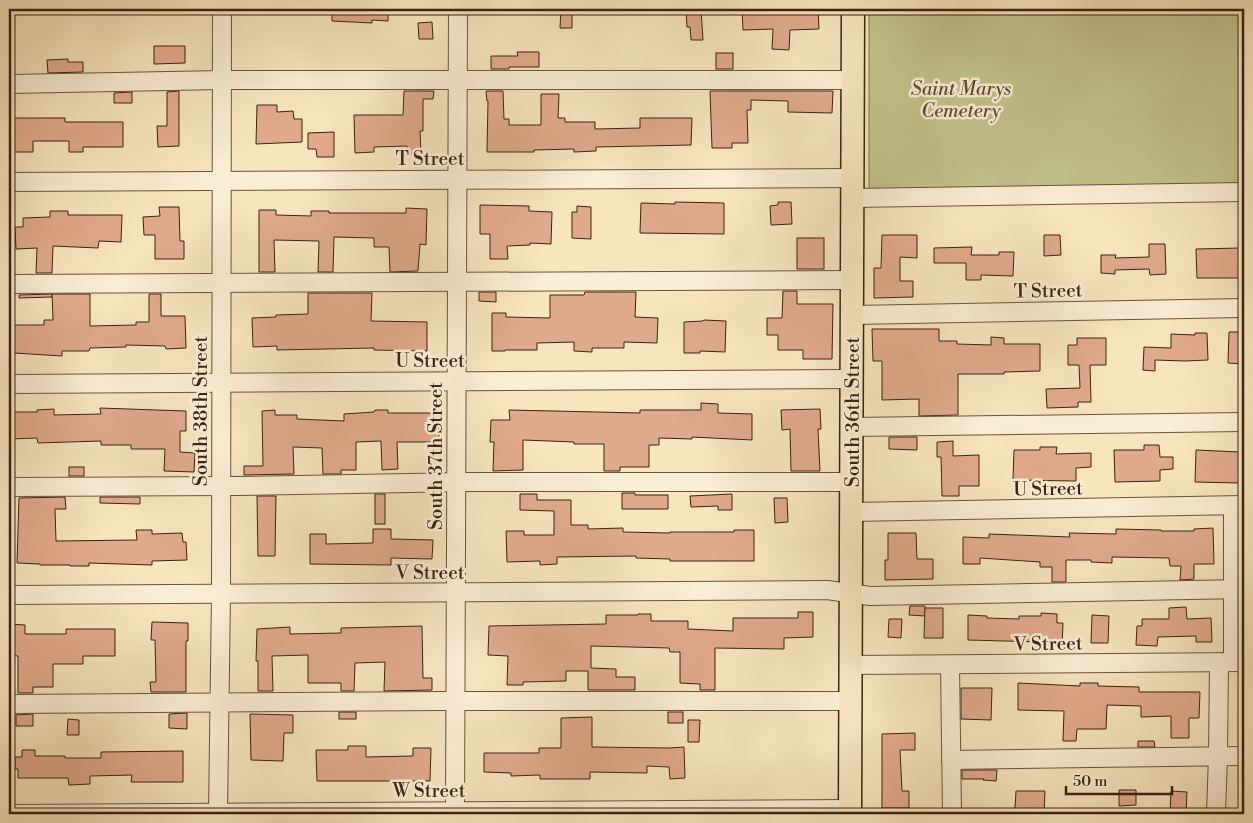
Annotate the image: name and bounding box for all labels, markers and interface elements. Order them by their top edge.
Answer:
park label: Saint Marys Cemetery [911,77,1011,123]
street label: T Street [396,147,465,171]
street label: T Street [1013,278,1083,304]
street label: South 38th Street [189,335,213,486]
street label: South 36th Street [841,337,865,487]
street label: U Street [395,349,465,373]
street label: South 37th Street [424,382,448,530]
street label: U Street [1013,476,1083,502]
street label: V Street [394,561,465,585]
street label: V Street [1012,631,1083,657]
scale bar [1066,763,1172,795]
text: 50 m [1073,772,1107,791]
street label: W Street [392,779,466,803]

